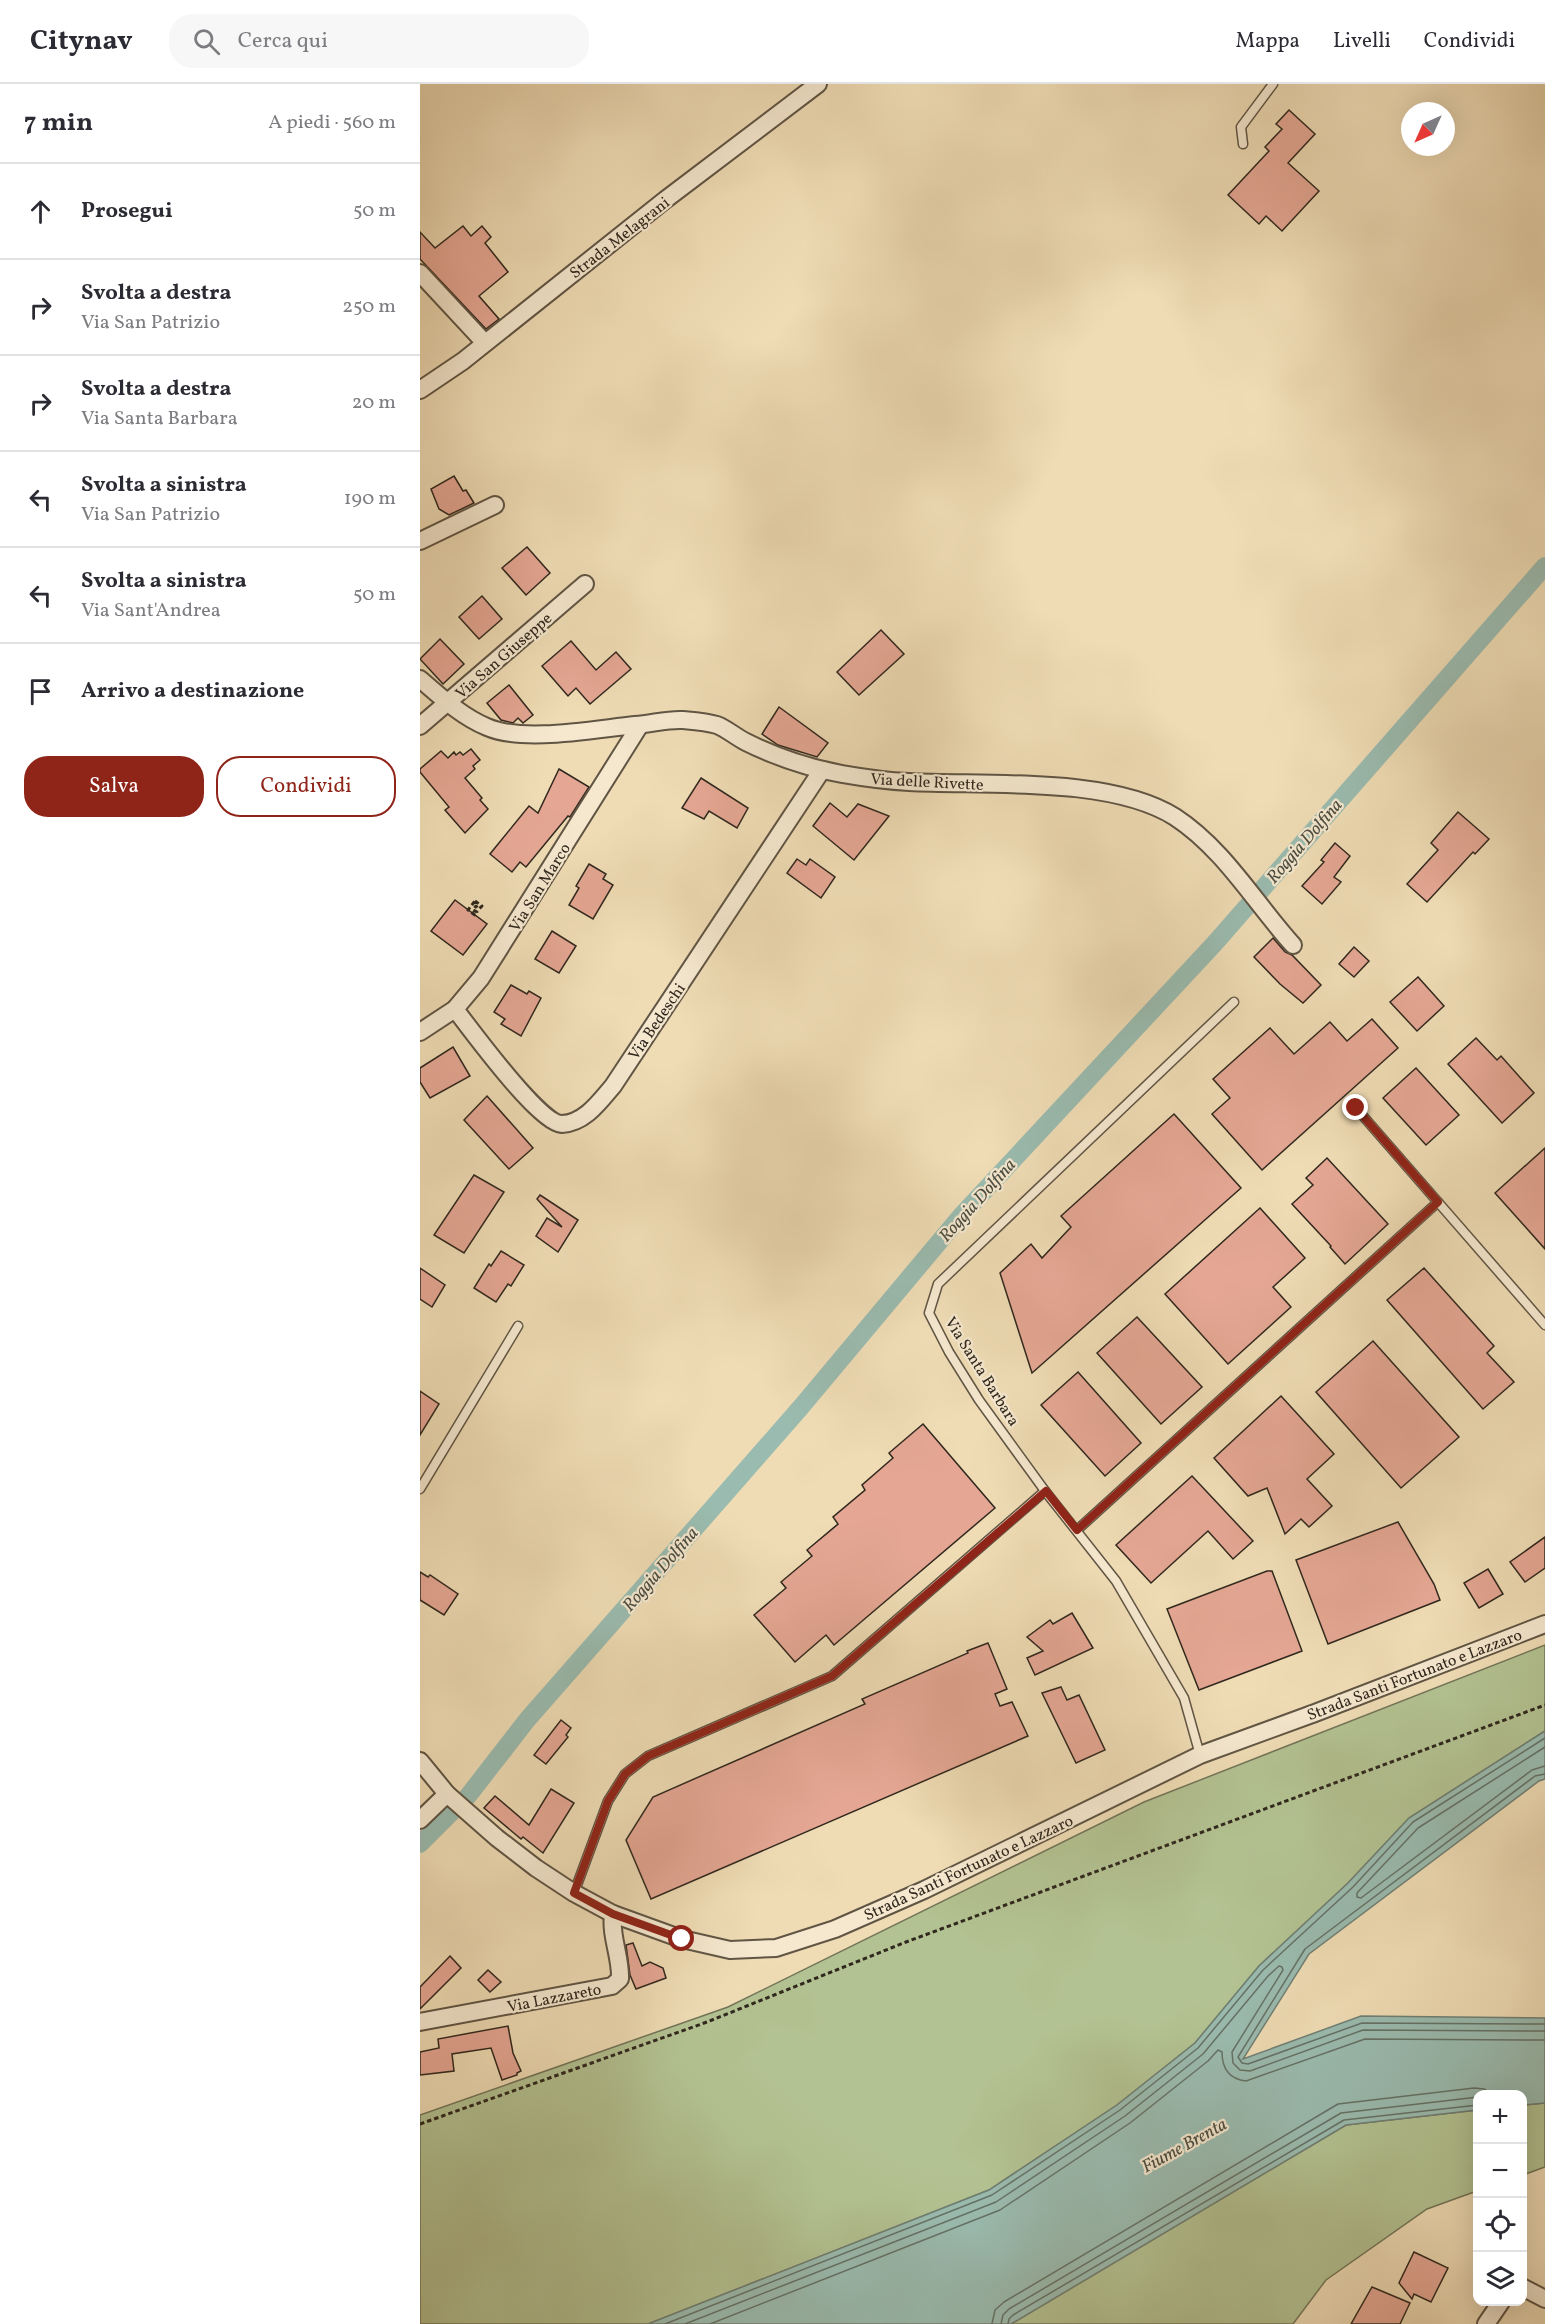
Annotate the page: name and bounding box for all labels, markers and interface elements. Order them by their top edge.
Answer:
search box [169,14,589,68]
text: Citynav [30,22,133,61]
icon: search [190,25,223,58]
text: Cerca qui [238,26,328,57]
text: Mappa [1235,27,1300,56]
text: Livelli [1333,27,1391,56]
text: Condividi [1424,27,1515,56]
north arrow [1401,102,1455,156]
text: 7 min [24,105,93,141]
text: A piedi · 560 m [268,109,396,137]
street label: Strada Melagrani [566,192,675,285]
icon: ahead [24,195,57,228]
text: Prosegui [81,196,173,227]
text: 50 m [353,197,396,225]
text: Svolta a destra [81,278,232,309]
icon: right [24,291,57,324]
text: 250 m [342,293,396,321]
text: Via San Patrizio [81,309,220,337]
text: Svolta a destra [81,374,232,405]
icon: right [24,387,57,420]
text: 20 m [352,389,396,417]
text: Via Santa Barbara [81,405,238,433]
text: Svolta a sinistra [81,470,247,501]
icon: left [24,483,57,516]
text: 190 m [344,485,396,513]
text: Via San Patrizio [81,501,220,529]
text: Svolta a sinistra [81,566,247,597]
icon: left [24,579,57,612]
text: 50 m [353,581,396,609]
text: Via Sant'Andrea [81,597,221,625]
street label: Via San Giuseppe [451,608,557,705]
icon: arrive [24,675,57,708]
text: Arrivo a destinazione [81,676,304,707]
button: Salva [24,756,204,817]
button: Condividi [216,756,396,817]
street label: Via delle Rivette [870,769,984,797]
water label: Roggia Dolfina [1261,794,1349,890]
street label: Via San Marco [505,839,577,937]
street label: Via Bedeschi [624,979,692,1065]
route end [1342,1094,1368,1120]
water label: Roggia Dolfina [934,1154,1022,1248]
street label: Via Santa Barbara [939,1313,1024,1431]
water label: Roggia Dolfina [617,1522,705,1618]
street label: Strada Santi Fortunato e Lazzaro [1304,1625,1525,1727]
street label: Strada Santi Fortunato e Lazzaro [861,1811,1077,1927]
route start [668,1925,694,1951]
street label: Via Lazzareto [505,1979,603,2019]
map controls [1473,2090,1527,2306]
button: + [1473,2090,1527,2144]
water label: Fiume Brenta [1138,2113,1232,2180]
button: − [1473,2144,1527,2198]
button: locate [1473,2198,1527,2252]
button: layers [1473,2252,1527,2306]

